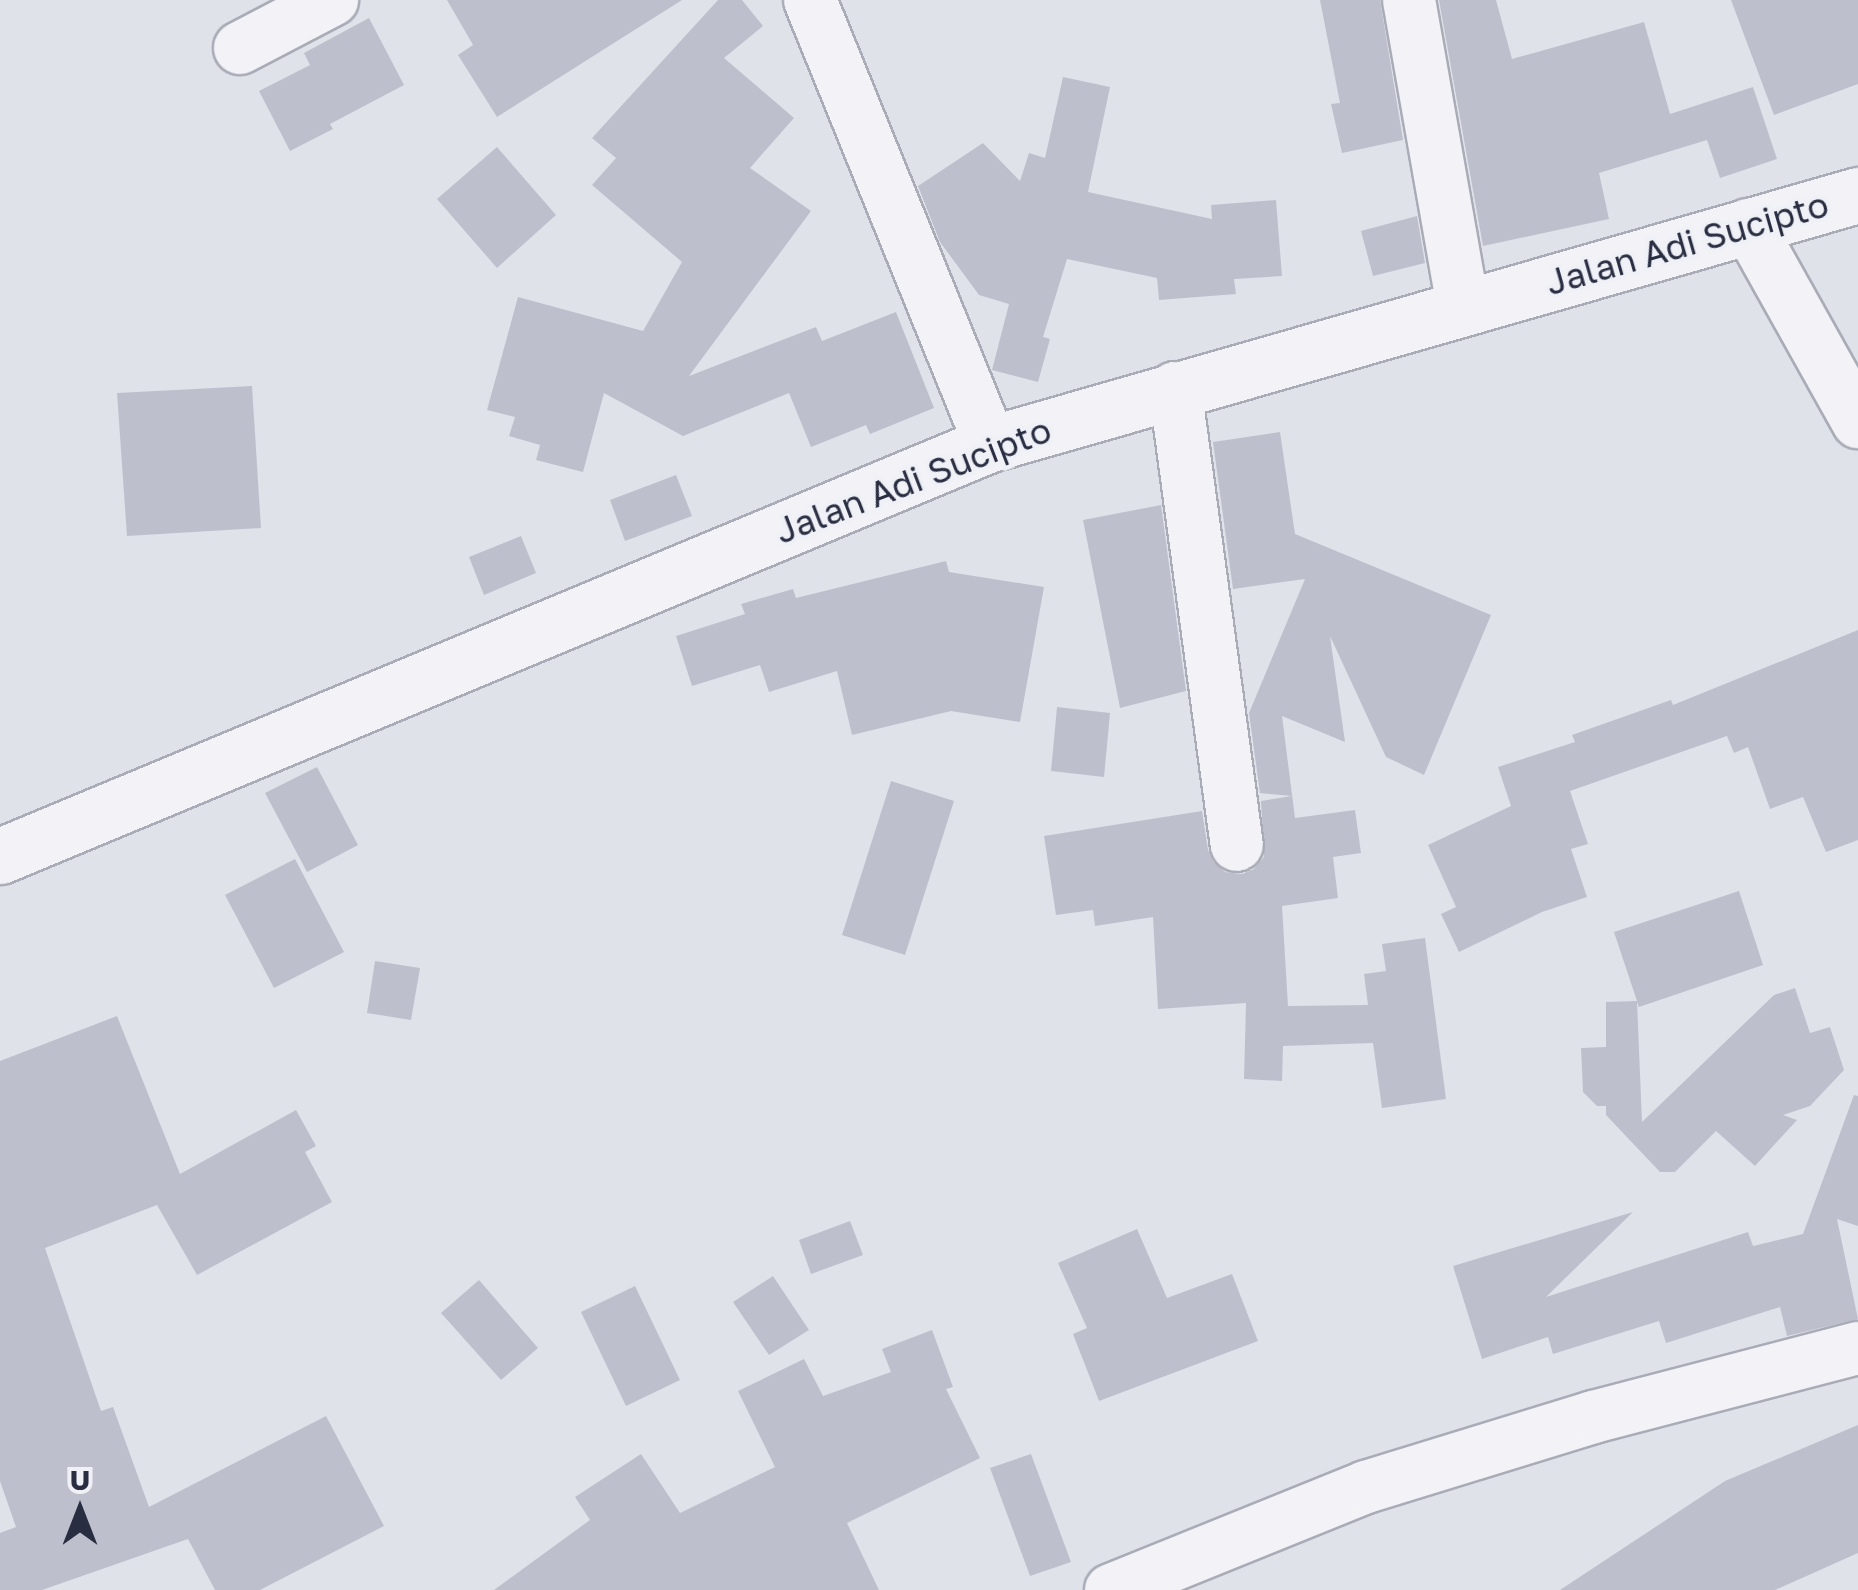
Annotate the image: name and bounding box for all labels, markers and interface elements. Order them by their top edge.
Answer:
street label: Jalan Adi Sucipto [1541,183,1833,303]
street label: Jalan Adi Sucipto [769,408,1057,552]
north arrow [30,1460,130,1560]
text: U [70,1463,90,1496]

